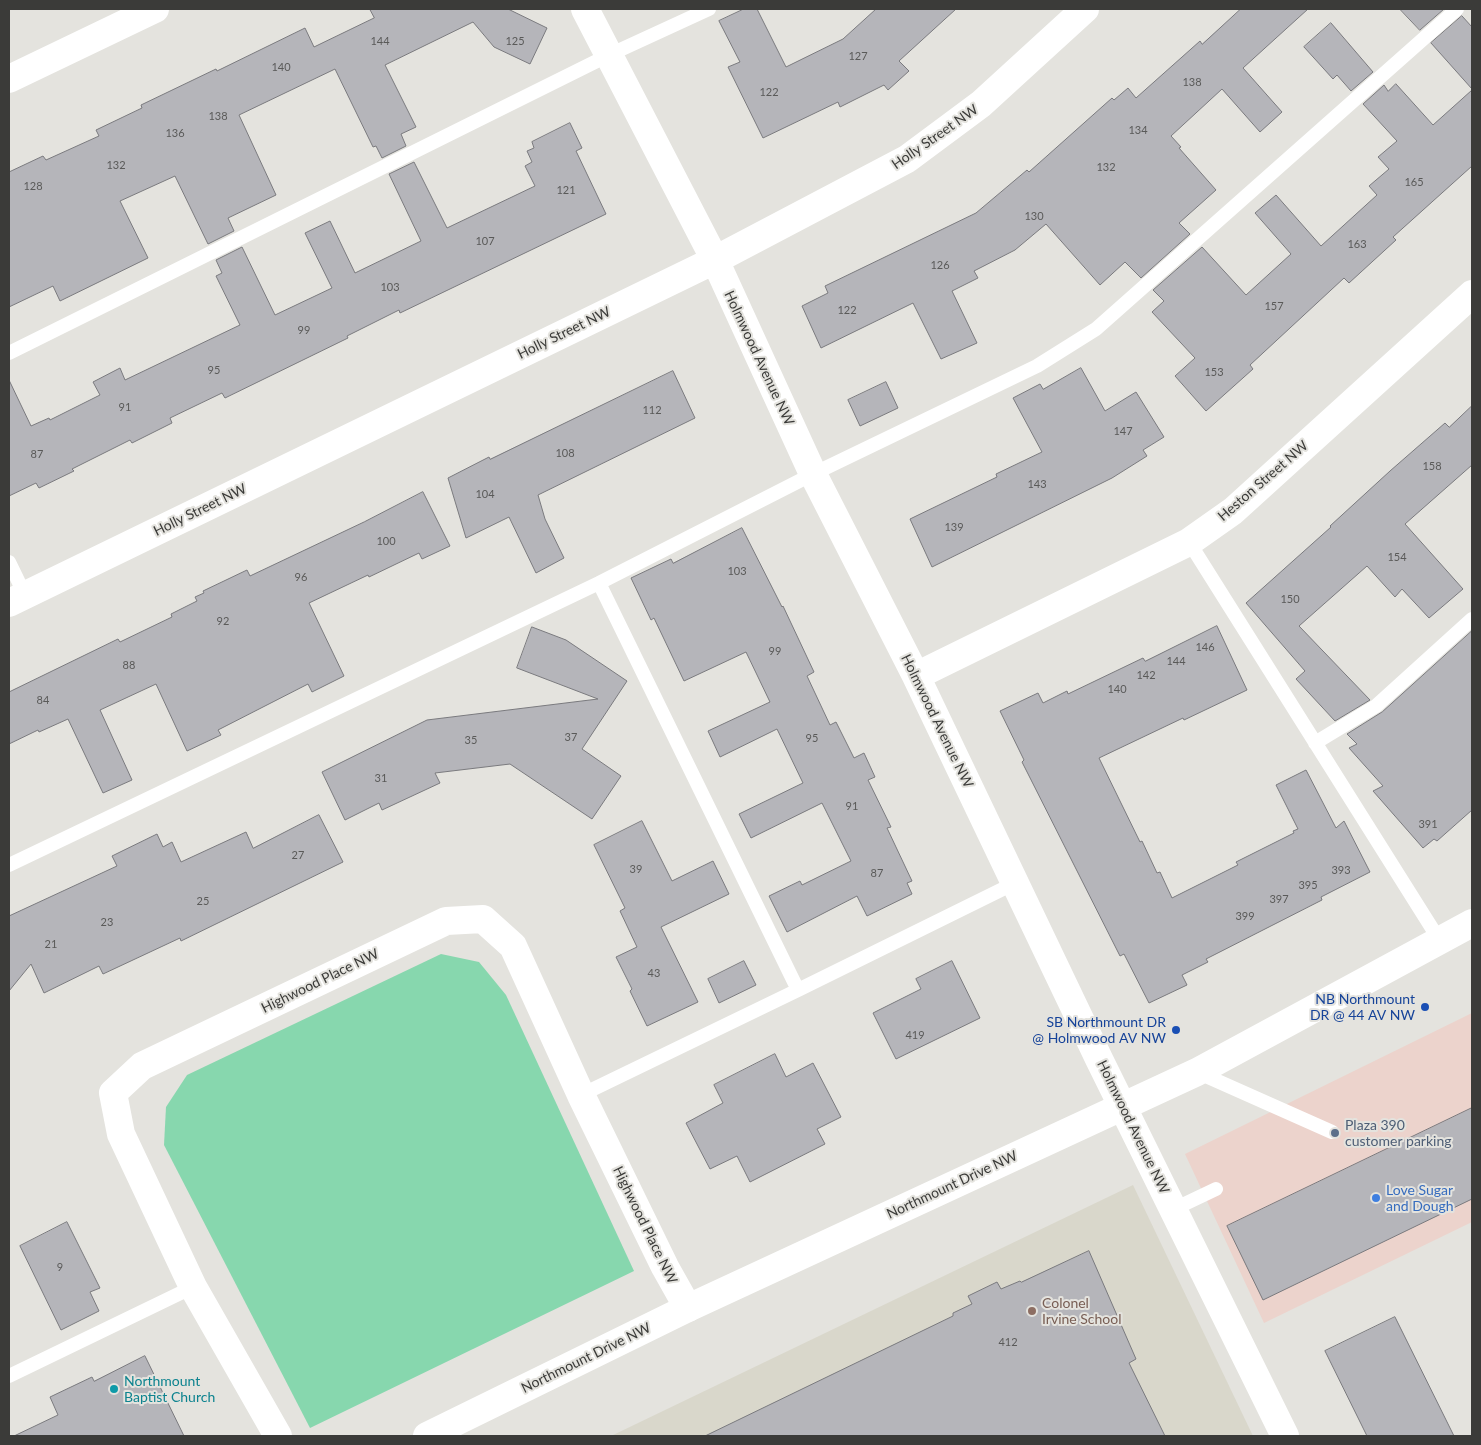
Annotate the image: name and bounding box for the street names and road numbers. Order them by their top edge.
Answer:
street label: Holly Street NW [889,101,981,173]
street label: Holmwood Avenue NW [720,288,798,428]
street label: Holly Street NW [515,303,613,363]
street label: Heston Street NW [1215,437,1311,525]
street label: Holly Street NW [151,480,249,540]
street label: Holmwood Avenue NW [897,651,977,791]
street label: Highwood Place NW [259,945,381,1017]
street label: Holmwood Avenue NW [1093,1057,1173,1197]
street label: Northmount Drive NW [884,1147,1020,1223]
street label: Highwood Place NW [609,1164,681,1286]
street label: Northmount Drive NW [518,1319,654,1397]

